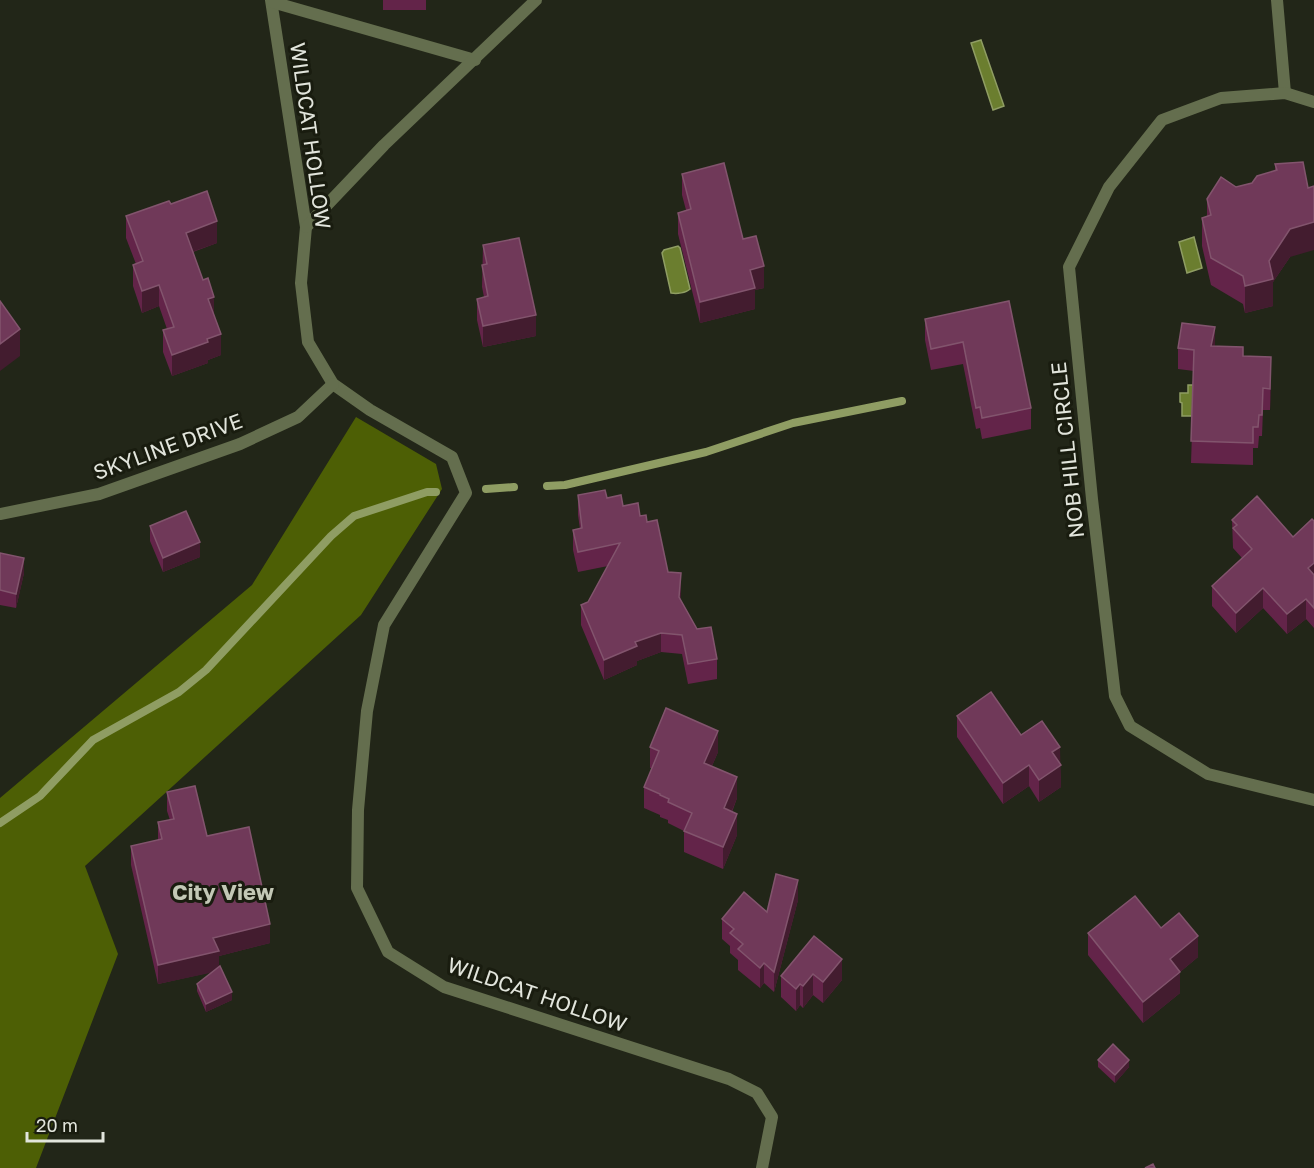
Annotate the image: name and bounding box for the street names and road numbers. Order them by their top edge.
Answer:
street label: WILDCAT HOLLOW [285,41,337,231]
street label: NOB HILL CIRCLE [1045,361,1089,539]
street label: SKYLINE DRIVE [90,407,246,485]
street label: WILDCAT HOLLOW [444,951,630,1037]

